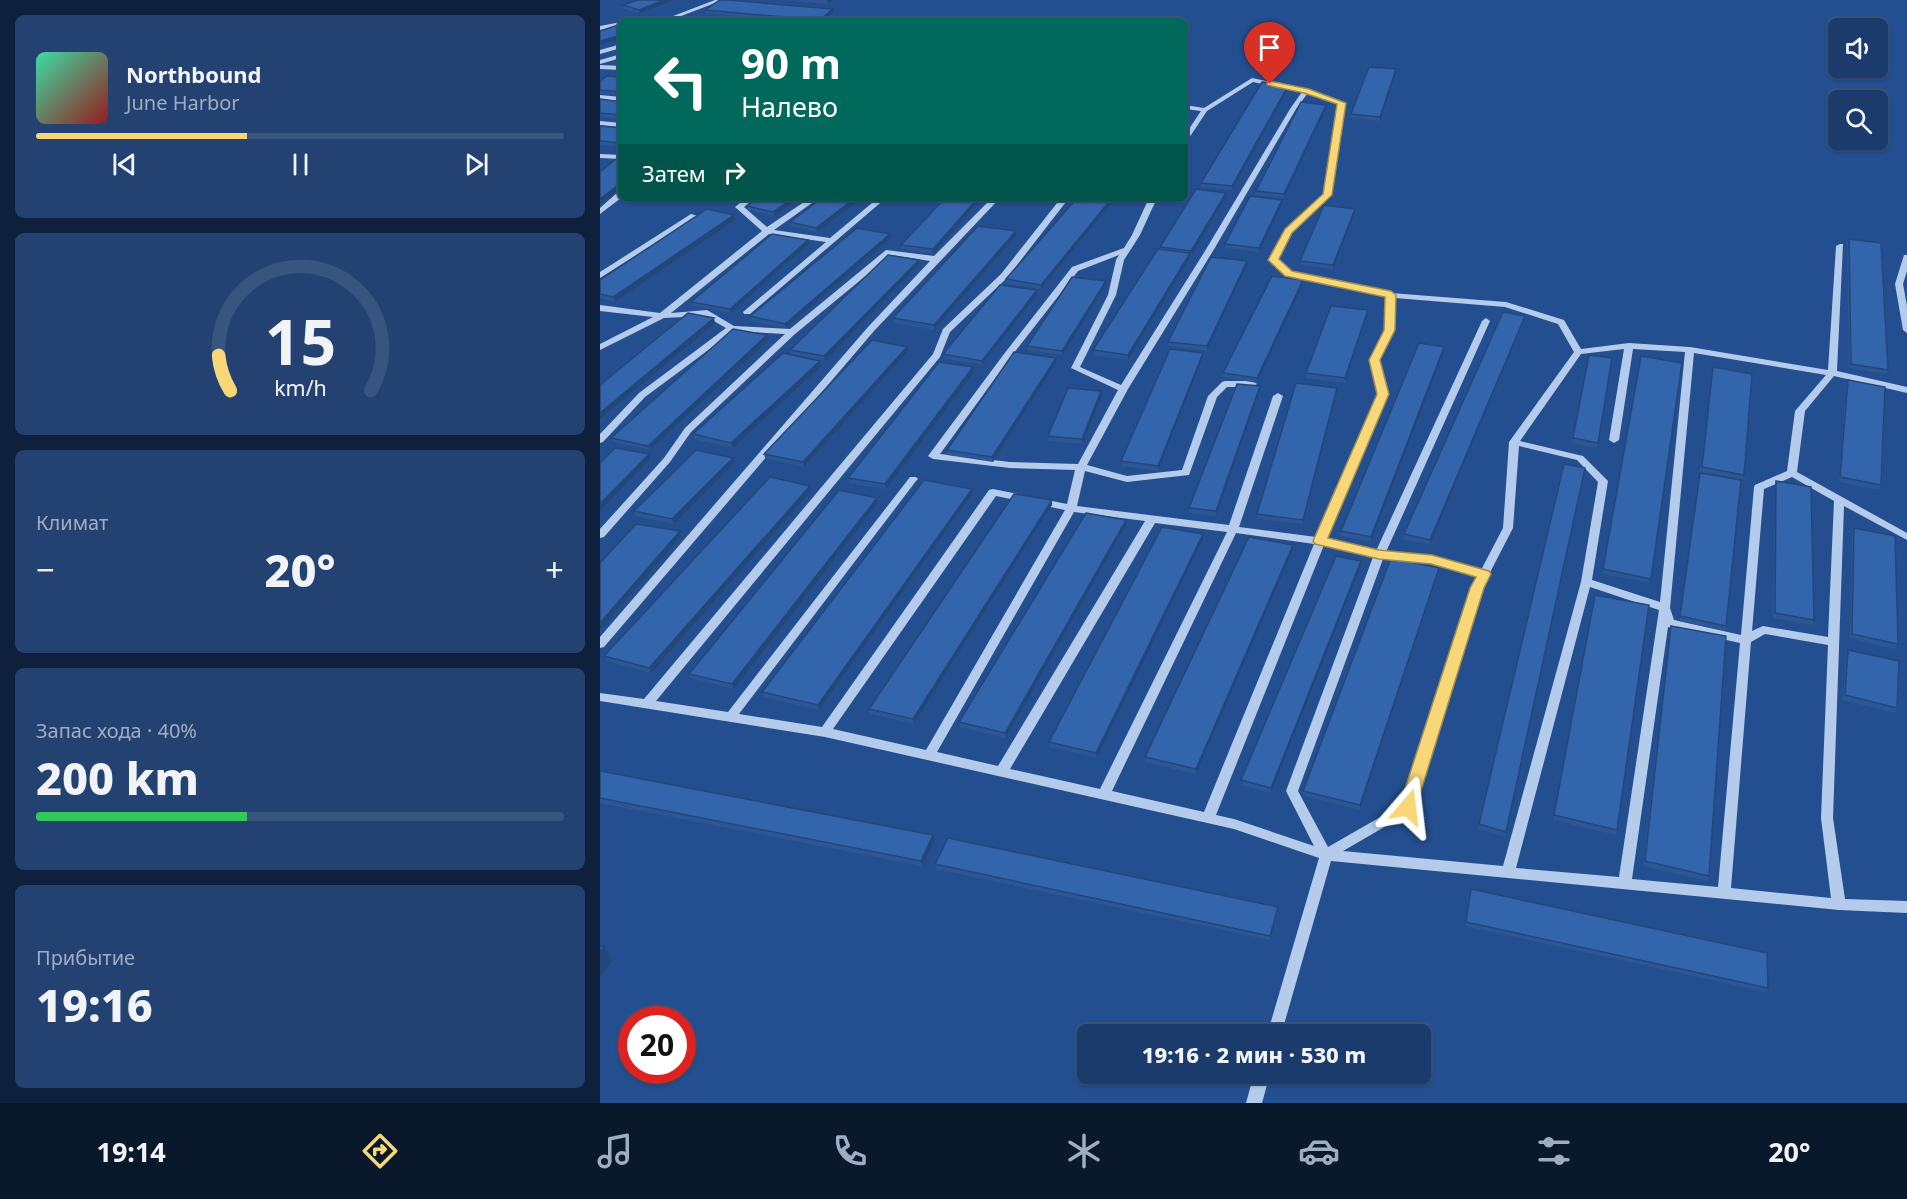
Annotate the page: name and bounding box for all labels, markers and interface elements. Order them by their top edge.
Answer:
map controls [1828,18,1888,150]
button: sound [1828,18,1888,78]
pin [1244,22,1295,84]
icon: arrive [1253,31,1286,64]
text: 90 m [741,34,841,91]
icon: left [642,42,720,120]
text: Northbound [126,59,261,89]
text: Налево [741,88,838,125]
text: June Harbor [126,89,240,116]
button: search [1828,90,1888,150]
icon: previous [108,148,141,181]
icon: pause [284,148,317,181]
icon: next [460,148,493,181]
icon: right [718,156,751,189]
text: Затем [642,158,706,188]
text: 15 [264,298,336,383]
text: km/h [274,373,326,402]
text: Климат [36,509,108,536]
text: 20° [264,539,336,600]
text: − [36,547,55,592]
text: + [545,547,564,592]
text: Запас хода · 40% [36,717,197,744]
text: 200 km [36,747,199,808]
position arrow [1376,775,1440,839]
text: Прибытие [36,944,135,971]
text: 19:16 [36,974,153,1035]
speed limit sign: 20 [618,1006,696,1084]
text: 19:16 · 2 мин · 530 m [1142,1039,1366,1069]
icon: directions [359,1130,401,1172]
icon: music [594,1130,636,1172]
icon: phone [829,1130,871,1172]
icon: climate [1063,1130,1105,1172]
icon: car [1298,1130,1340,1172]
icon: filters [1533,1130,1575,1172]
text: 19:14 [96,1133,166,1170]
text: 20° [1768,1133,1811,1170]

